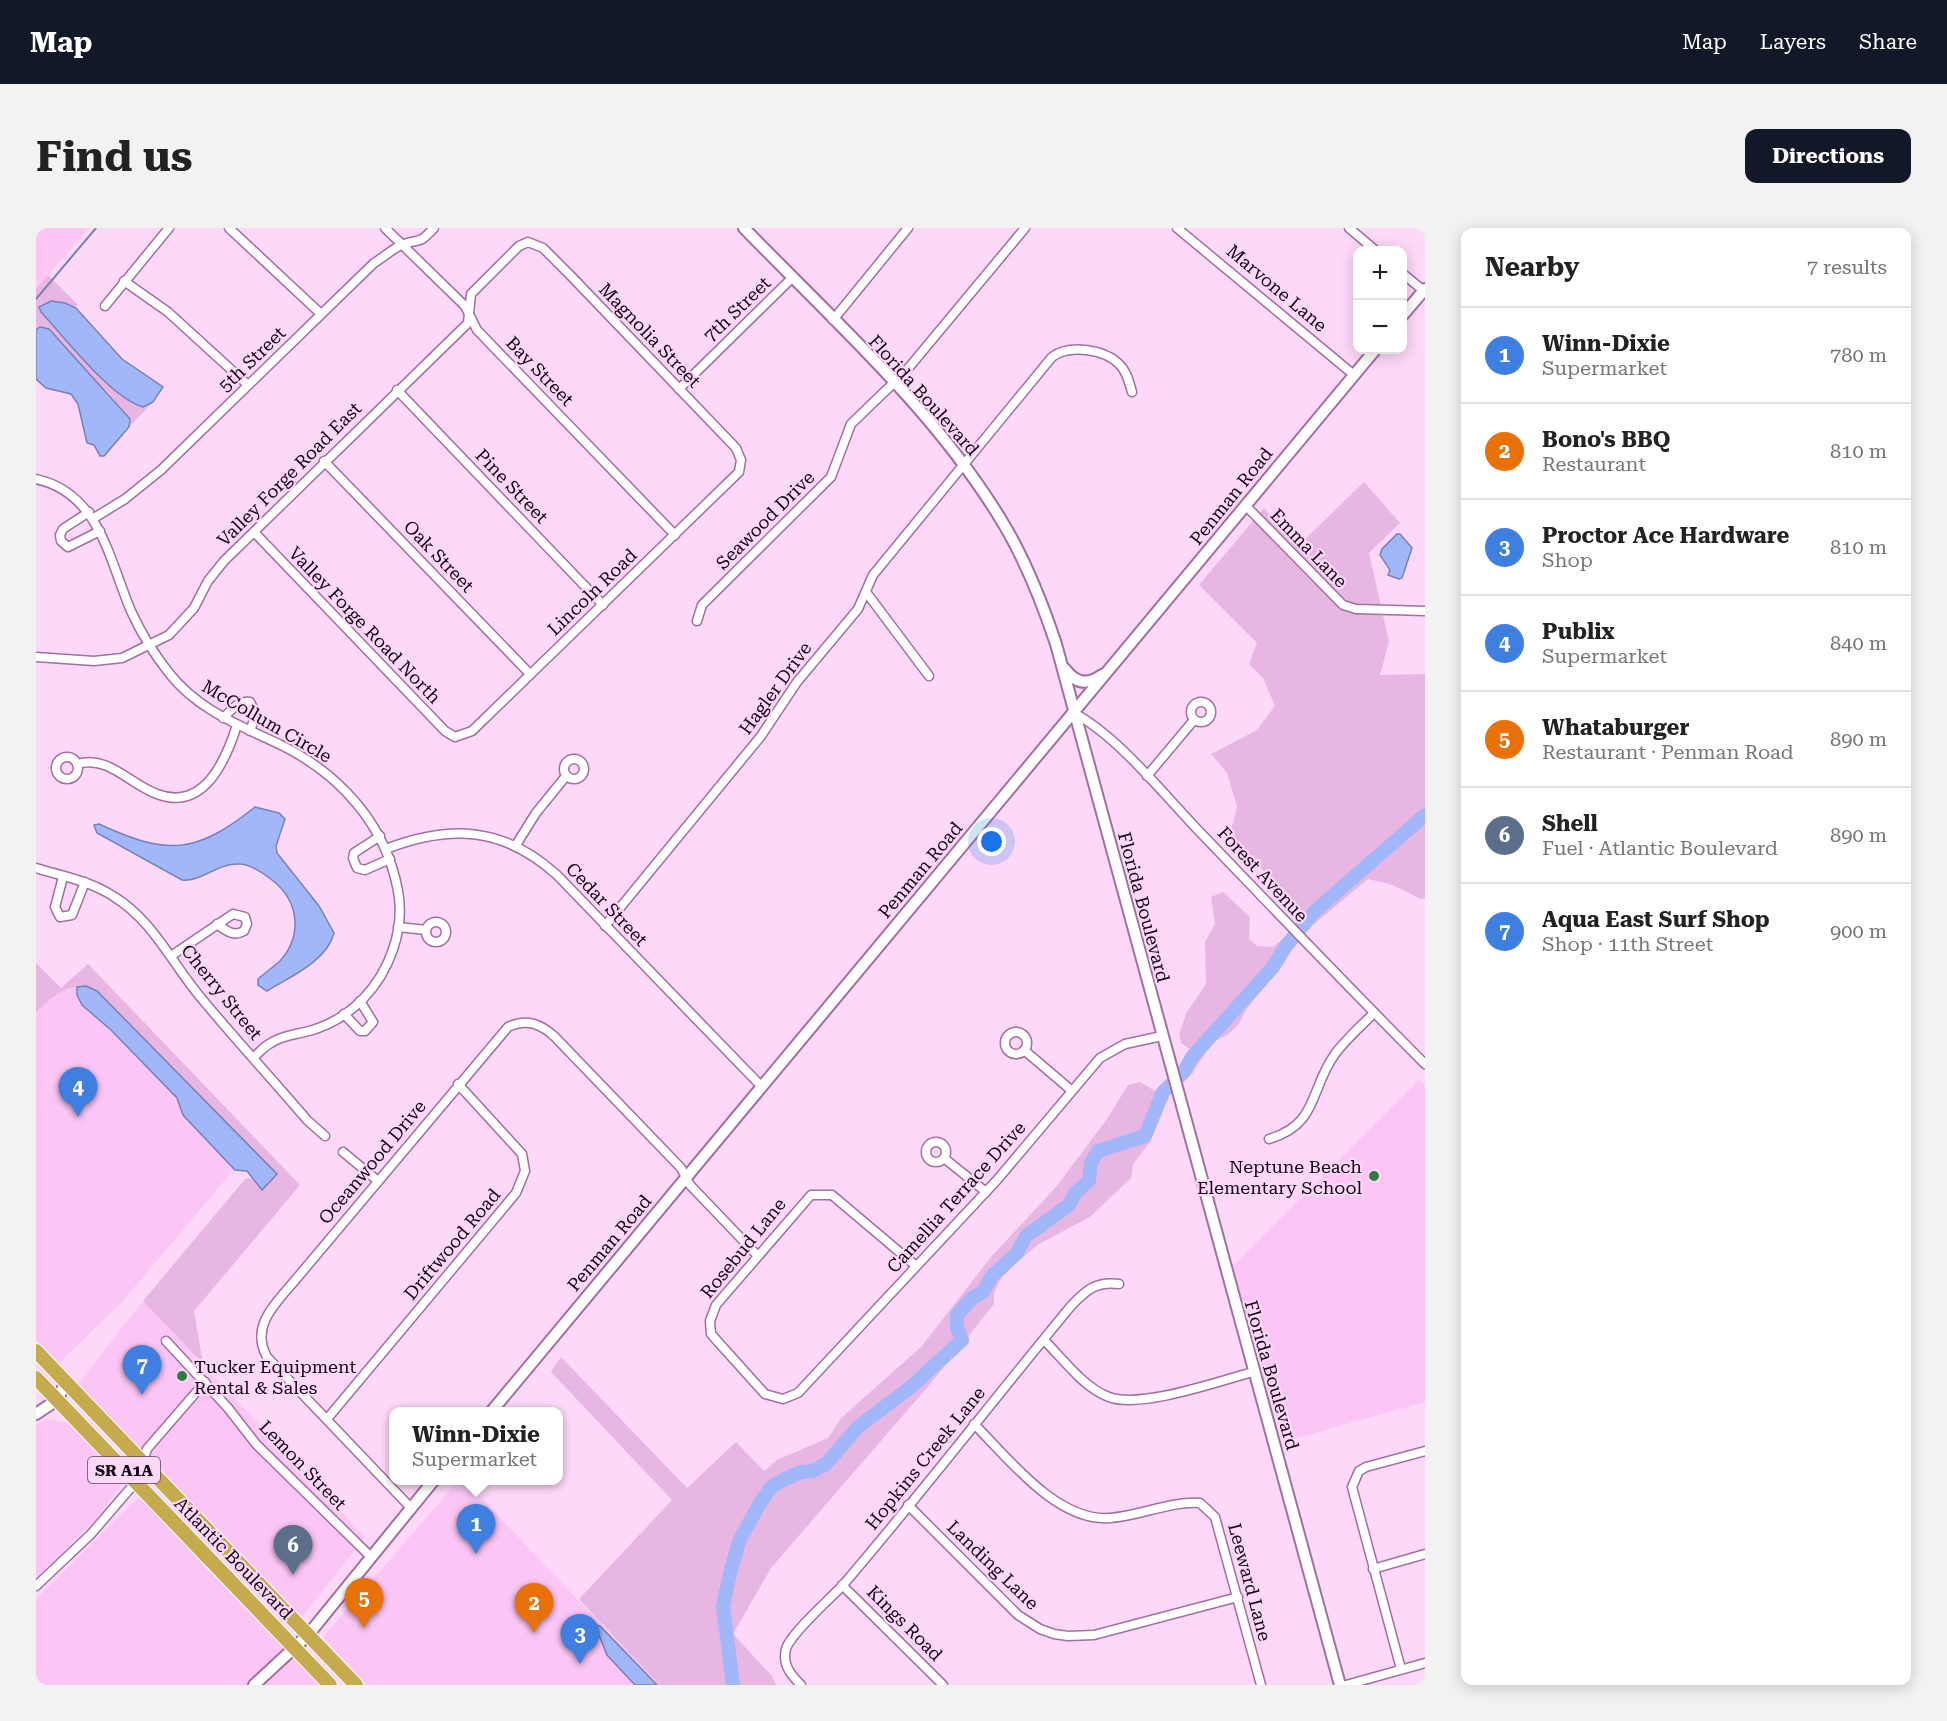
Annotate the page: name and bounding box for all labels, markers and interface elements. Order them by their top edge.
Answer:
text: Map [30,26,92,59]
text: Map [1682,30,1727,54]
text: Layers [1760,30,1826,54]
text: Share [1859,30,1917,54]
button: Directions [1745,129,1911,183]
text: Find us [36,132,193,181]
street label: Marvone Lane [1223,240,1331,336]
map controls [1353,246,1407,354]
button: + [1353,246,1407,300]
text: Nearby [1485,252,1579,282]
text: 7 results [1807,255,1887,279]
street label: 7th Street [699,272,775,346]
street label: Magnolia Street [595,278,705,392]
button: − [1353,300,1407,354]
street label: 5th Street [214,322,290,396]
street label: Florida Boulevard [864,331,984,460]
text: Winn-Dixie [1542,331,1670,356]
street label: Bay Street [502,332,578,410]
text: 1 [1499,343,1510,367]
text: 780 m [1830,343,1887,367]
text: Supermarket [1542,356,1667,380]
street label: Valley Forge Road East [213,397,366,550]
text: Bono's BBQ [1542,427,1671,452]
text: 2 [1499,439,1510,463]
text: 810 m [1830,439,1887,463]
street label: Penman Road [1185,443,1277,549]
street label: Pine Street [471,445,553,528]
text: Restaurant [1542,452,1646,476]
street label: Seawood Drive [711,466,819,574]
street label: Emma Lane [1266,504,1352,592]
street label: Oak Street [400,516,479,596]
text: Proctor Ace Hardware [1542,523,1789,548]
text: 3 [1499,535,1510,559]
text: 810 m [1830,535,1887,559]
street label: Valley Forge Road North [285,542,446,708]
street label: Lincoln Road [543,544,641,640]
text: Shop [1542,548,1593,572]
text: Publix [1542,619,1615,644]
text: 4 [1499,631,1510,655]
text: 840 m [1830,631,1887,655]
street label: Hagler Drive [734,638,816,738]
text: Supermarket [1542,644,1667,668]
street label: McCollum Circle [198,675,336,767]
text: Whataburger [1542,715,1689,740]
text: 5 [1499,727,1510,751]
text: 890 m [1830,727,1887,751]
text: Restaurant · Penman Road [1542,740,1794,764]
text: Shell [1542,811,1598,836]
street label: Penman Road [874,817,967,922]
street label: Forest Avenue [1214,822,1313,926]
text: 6 [1499,823,1510,847]
text: 890 m [1830,823,1887,847]
your location [977,827,1006,856]
street label: Florida Boulevard [1114,830,1174,985]
text: Fuel · Atlantic Boulevard [1542,836,1778,860]
street label: Cedar Street [562,858,652,950]
text: Aqua East Surf Shop [1542,907,1770,932]
text: 7 [1499,919,1510,943]
text: 900 m [1830,919,1887,943]
text: Shop · 11th Street [1542,932,1713,956]
street label: Cherry Street [177,940,267,1044]
pin: 4 [58,1068,98,1117]
street label: Oceanwood Drive [314,1096,430,1228]
street label: Camellia Terrace Drive [882,1117,1030,1277]
place label: Neptune Beach Elementary School [1197,1156,1362,1198]
marker: Neptune Beach Elementary School [1367,1169,1381,1183]
street label: Driftwood Road [400,1184,505,1304]
street label: Penman Road [563,1190,656,1295]
street label: Rosebud Lane [696,1194,790,1302]
street label: Florida Boulevard [1241,1298,1304,1453]
pin: 7 [122,1346,162,1395]
place label: Tucker Equipment Rental & Sales [194,1356,357,1398]
marker: Tucker Equipment Rental & Sales [175,1369,189,1383]
street label: Hopkins Creek Lane [861,1382,989,1534]
popup [389,1407,563,1485]
street label: Lemon Street [255,1416,351,1514]
text: Winn-Dixie [412,1422,540,1447]
text: Supermarket [412,1447,537,1471]
road number: SR A1A [88,1457,160,1483]
street label: Atlantic Boulevard [170,1493,298,1624]
pin: 1 [456,1504,496,1554]
street label: Landing Lane [943,1516,1043,1614]
street label: Leeward Lane [1224,1521,1276,1643]
pin: 6 [274,1526,312,1575]
pin: 5 [344,1578,384,1628]
street label: Kings Road [863,1581,947,1665]
pin: 2 [514,1584,554,1633]
pin: 3 [560,1614,600,1664]

